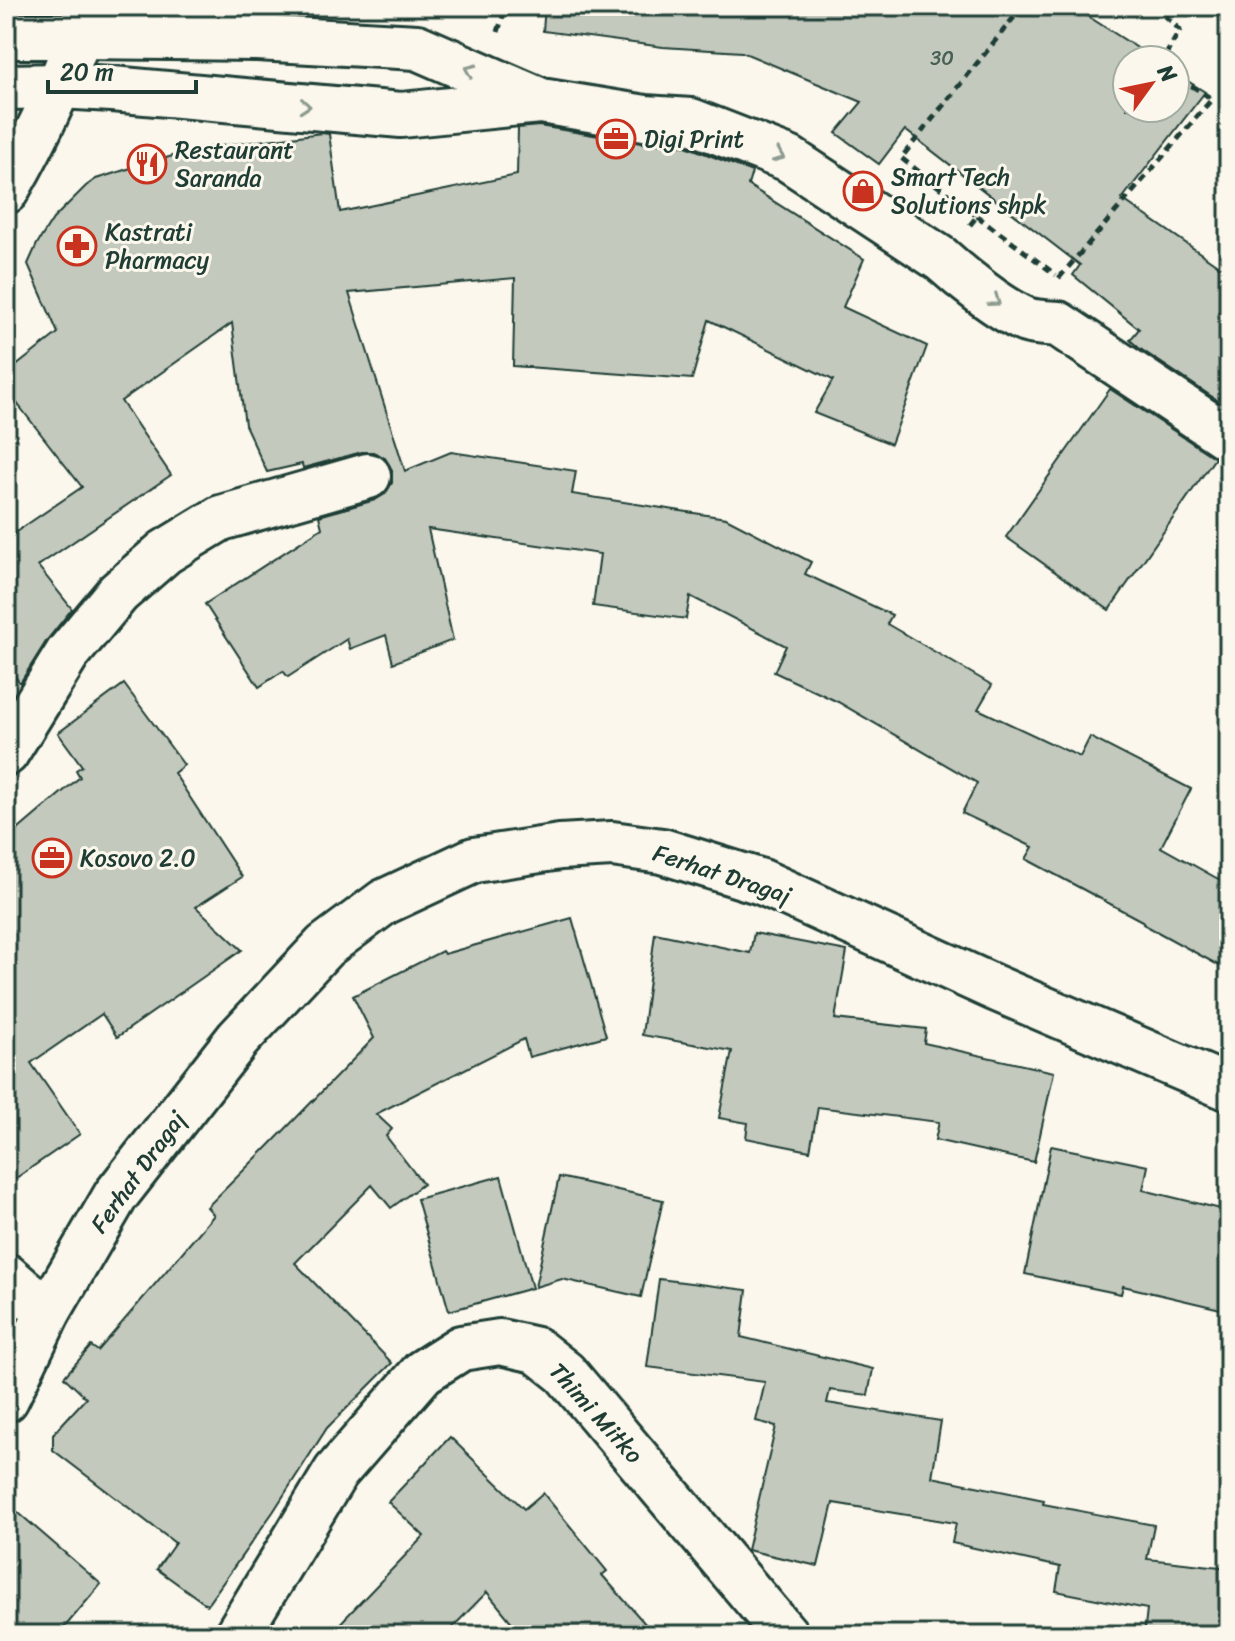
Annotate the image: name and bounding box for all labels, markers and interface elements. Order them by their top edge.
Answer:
house number: 30 [930,41,954,76]
scale bar [48,44,196,94]
north arrow [1111,44,1191,124]
text: 20 m [60,51,114,93]
text: N [1146,56,1188,91]
one-way arrow [464,63,478,79]
one-way arrow [299,97,312,114]
office icon: Digi Print [595,118,637,160]
place label: Digi Print [644,118,744,160]
place label: Restaurant Saranda [175,129,294,199]
restaurant icon: Restaurant Saranda [126,143,168,185]
one-way arrow [771,146,785,163]
place label: Smart Tech Solutions shpk [891,156,1047,226]
shop icon: Smart Tech Solutions shpk [842,170,884,212]
place label: Kastrati Pharmacy [105,211,209,281]
pharmacy icon: Kastrati Pharmacy [56,225,98,267]
one-way arrow [986,291,1000,306]
street label: Ferhat Dragaj [647,832,798,916]
office icon: Kosovo 2.0 [31,837,73,879]
place label: Kosovo 2.0 [80,837,196,879]
street label: Ferhat Dragaj [79,1101,198,1242]
street label: Thimi Mitko [538,1352,654,1474]

